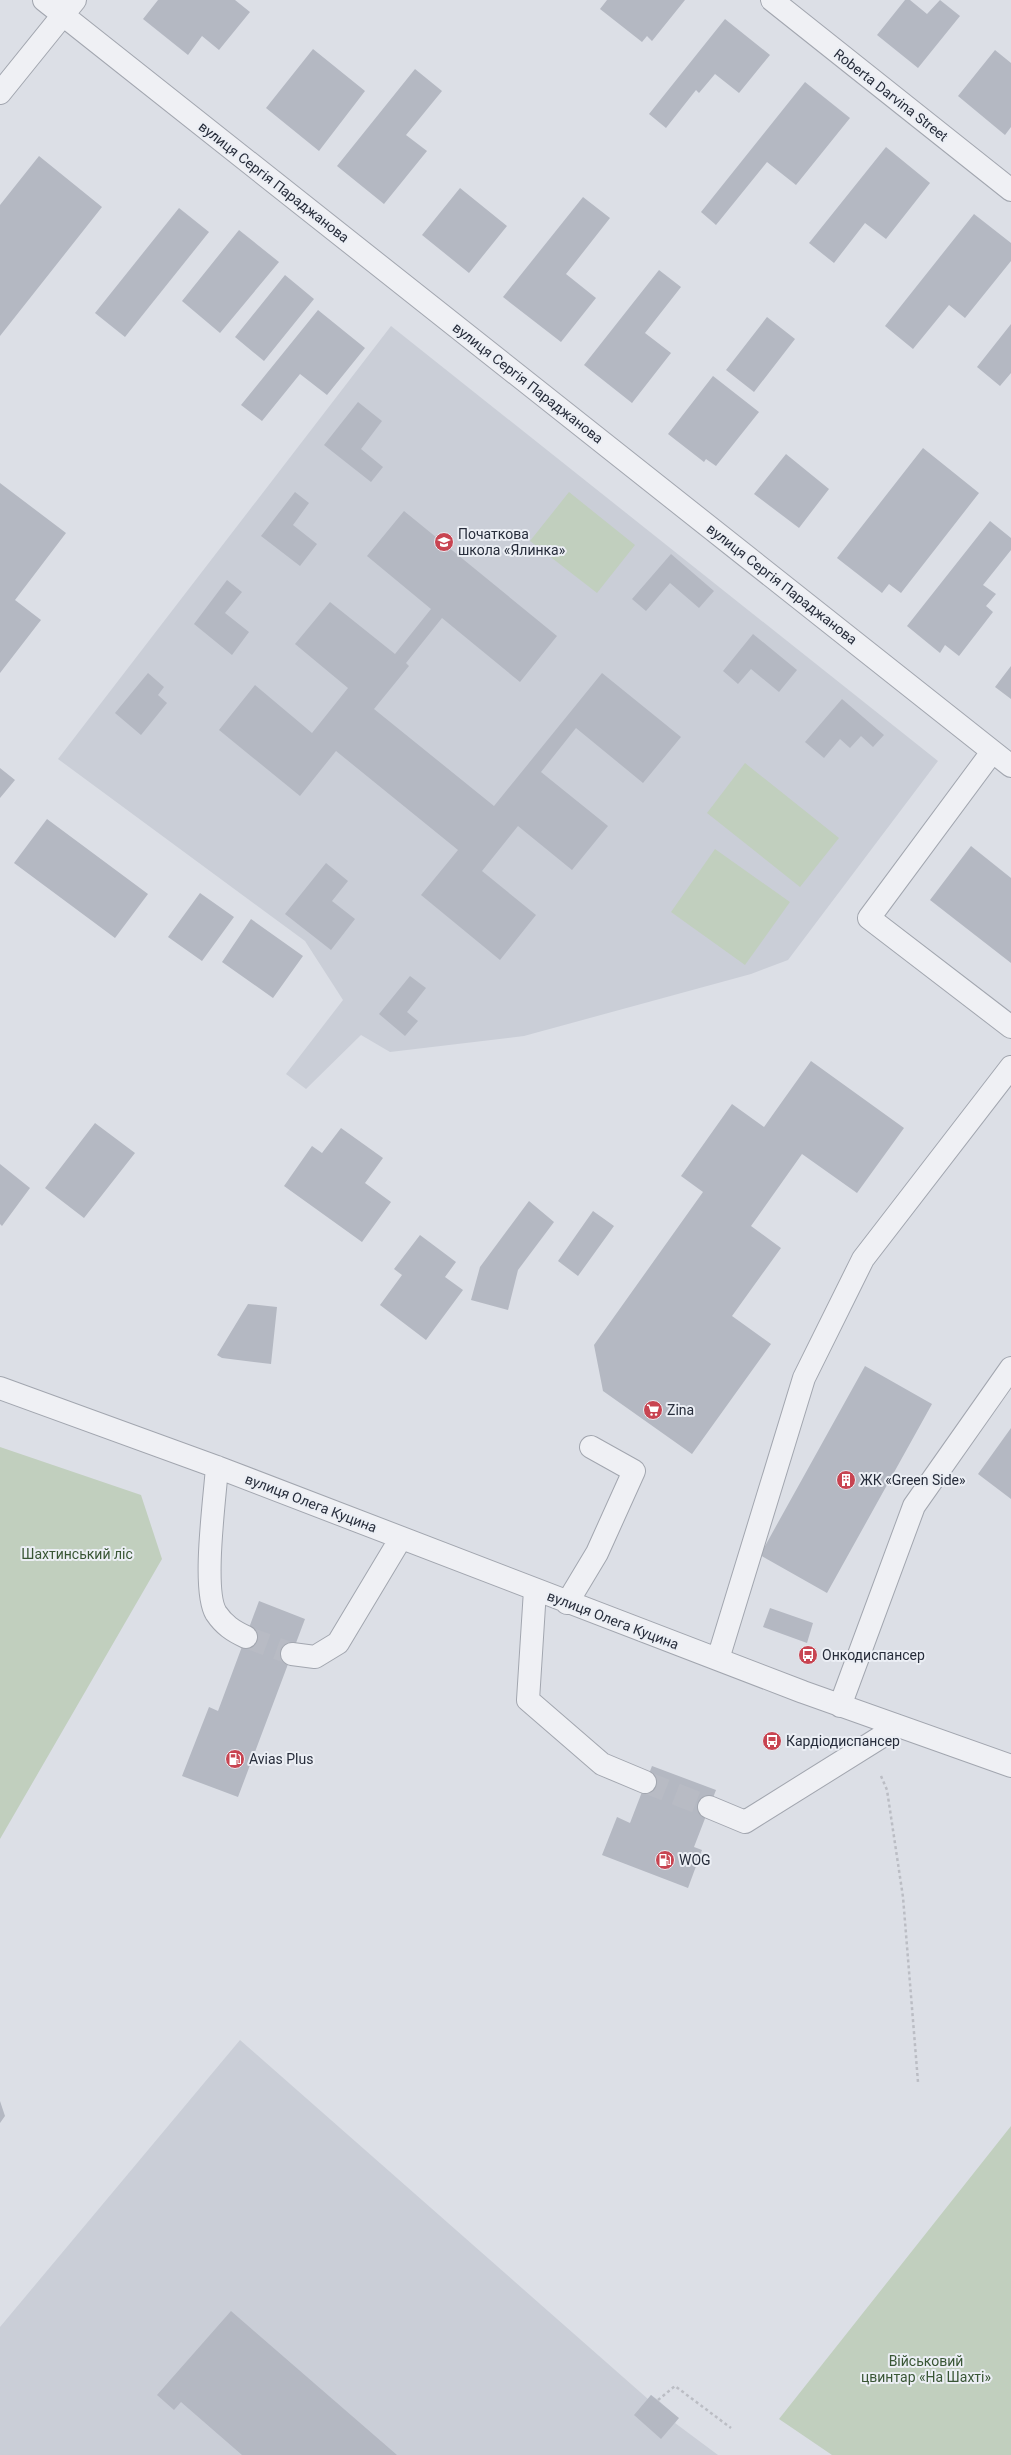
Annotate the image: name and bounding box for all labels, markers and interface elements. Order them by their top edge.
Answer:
street label: Roberta Darvina Street [831,46,952,145]
street label: вулиця Сергія Параджанова [196,118,352,246]
street label: вулиця Сергія Параджанова [450,319,606,447]
street label: вулиця Сергія Параджанова [704,520,860,648]
place label: Початкова школа «Ялинка» [458,526,566,558]
school or university icon: Початкова школа «Ялинка» [433,531,455,553]
supermarket icon: Zina [642,1399,664,1421]
place label: Zina [667,1402,694,1418]
building icon: ЖК «Green Side» [835,1469,857,1491]
street label: вулиця Олега Куцина [243,1471,379,1535]
place label: ЖК «Green Side» [860,1472,966,1488]
park label: Шахтинський ліс [21,1546,133,1562]
street label: вулиця Олега Куцина [545,1588,681,1652]
bus stop icon: Онкодиспансер [797,1644,819,1666]
place label: Онкодиспансер [822,1647,925,1663]
bus stop icon: Кардіодиспансер [761,1730,783,1752]
place label: Кардіодиспансер [786,1733,900,1749]
fuel station icon: Avias Plus [224,1748,246,1770]
place label: Avias Plus [249,1751,313,1767]
fuel station icon: WOG [654,1849,676,1871]
place label: WOG [679,1852,711,1868]
park label: Військовий цвинтар «На Шахті» [861,2353,991,2385]

